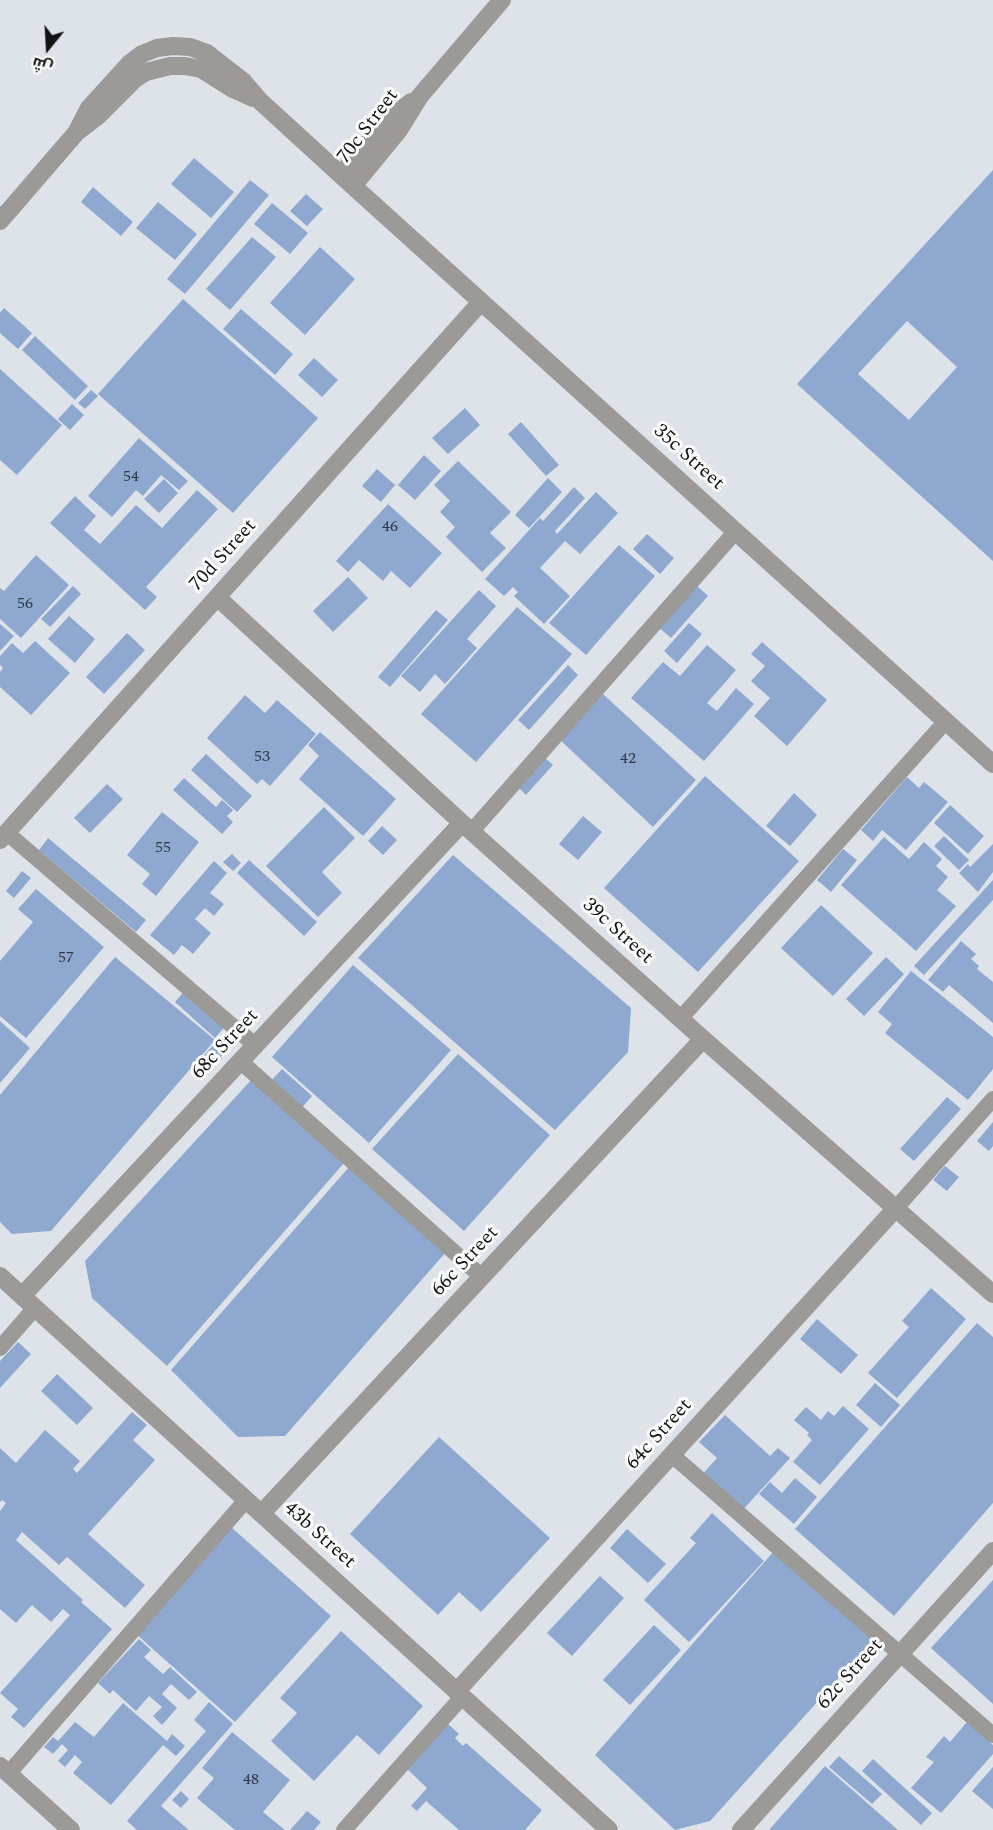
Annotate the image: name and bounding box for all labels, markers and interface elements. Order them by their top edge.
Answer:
north arrow [18,18,78,78]
text: ش [29,51,56,80]
street label: 70c Street [333,85,405,169]
street label: 35c Street [648,420,728,496]
house number: 54 [123,468,139,488]
street label: 70d Street [185,515,263,597]
house number: 46 [382,518,398,538]
house number: 56 [17,595,33,615]
house number: 53 [254,748,270,768]
house number: 42 [620,750,636,770]
house number: 55 [155,839,171,859]
street label: 39c Street [577,894,657,970]
house number: 57 [58,949,74,969]
street label: 68c Street [188,1005,264,1085]
street label: 66c Street [428,1222,504,1302]
street label: 64c Street [622,1395,698,1475]
street label: 43b Street [278,1497,360,1575]
street label: 62c Street [813,1635,889,1715]
house number: 48 [243,1771,259,1791]

